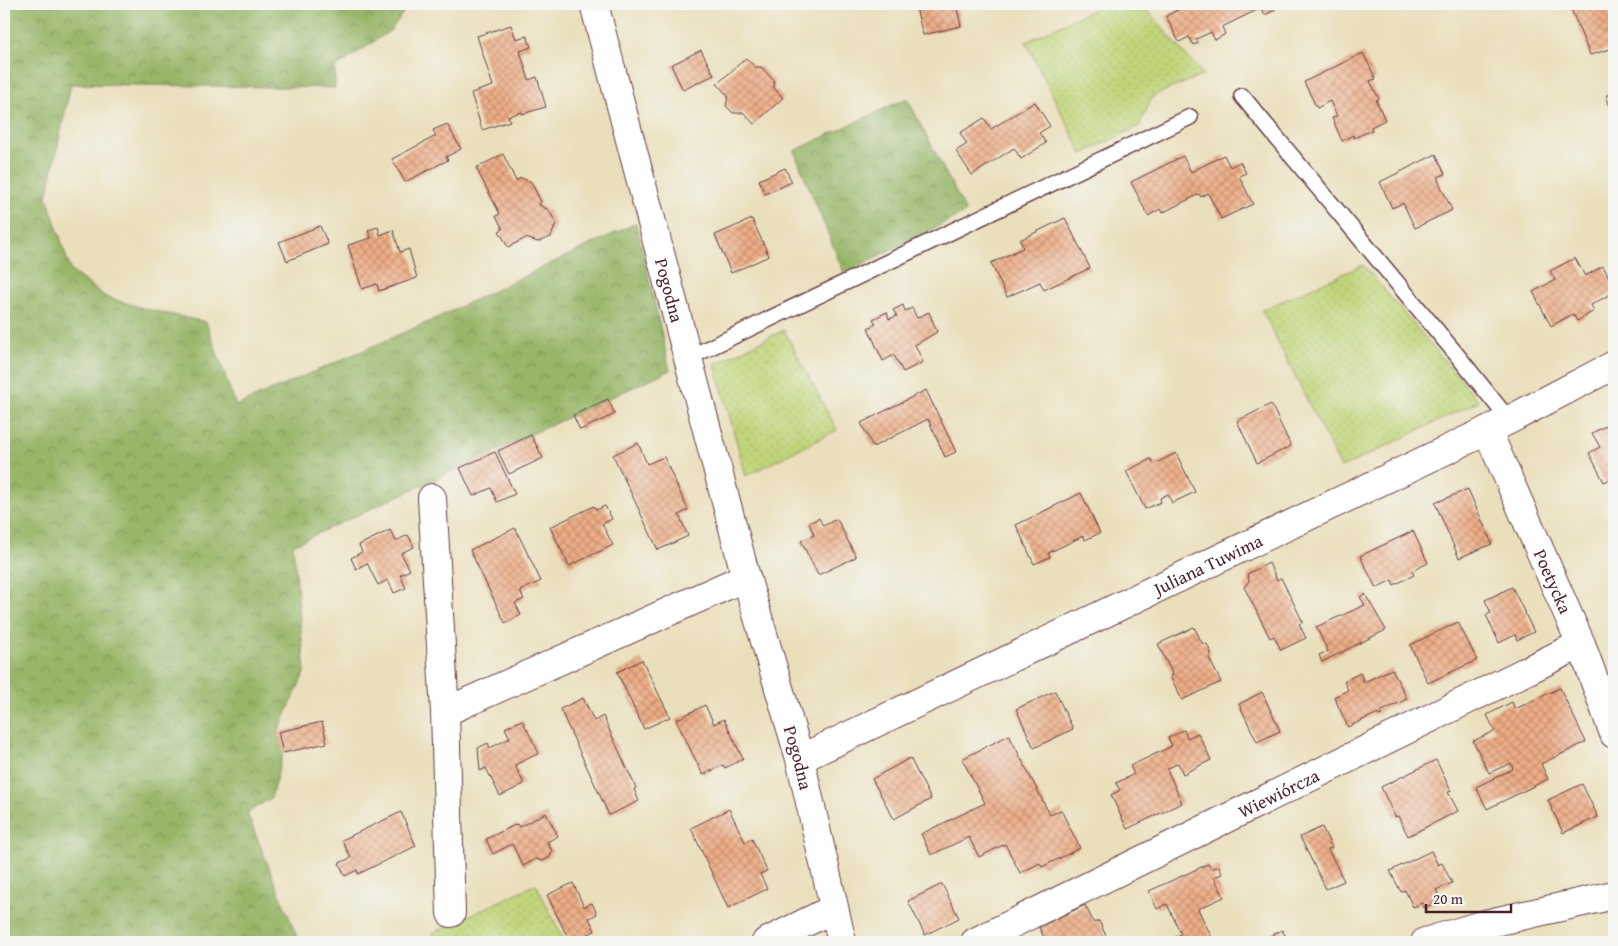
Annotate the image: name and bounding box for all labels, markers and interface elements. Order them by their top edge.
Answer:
street label: Pogodna [648,255,691,326]
street label: Juliana Tuwima [1147,526,1267,602]
street label: Poetycka [1527,544,1580,618]
street label: Pogodna [777,722,820,793]
street label: Wiewiórcza [1233,761,1324,824]
scale bar [1426,881,1510,913]
text: 20 m [1433,888,1464,909]

